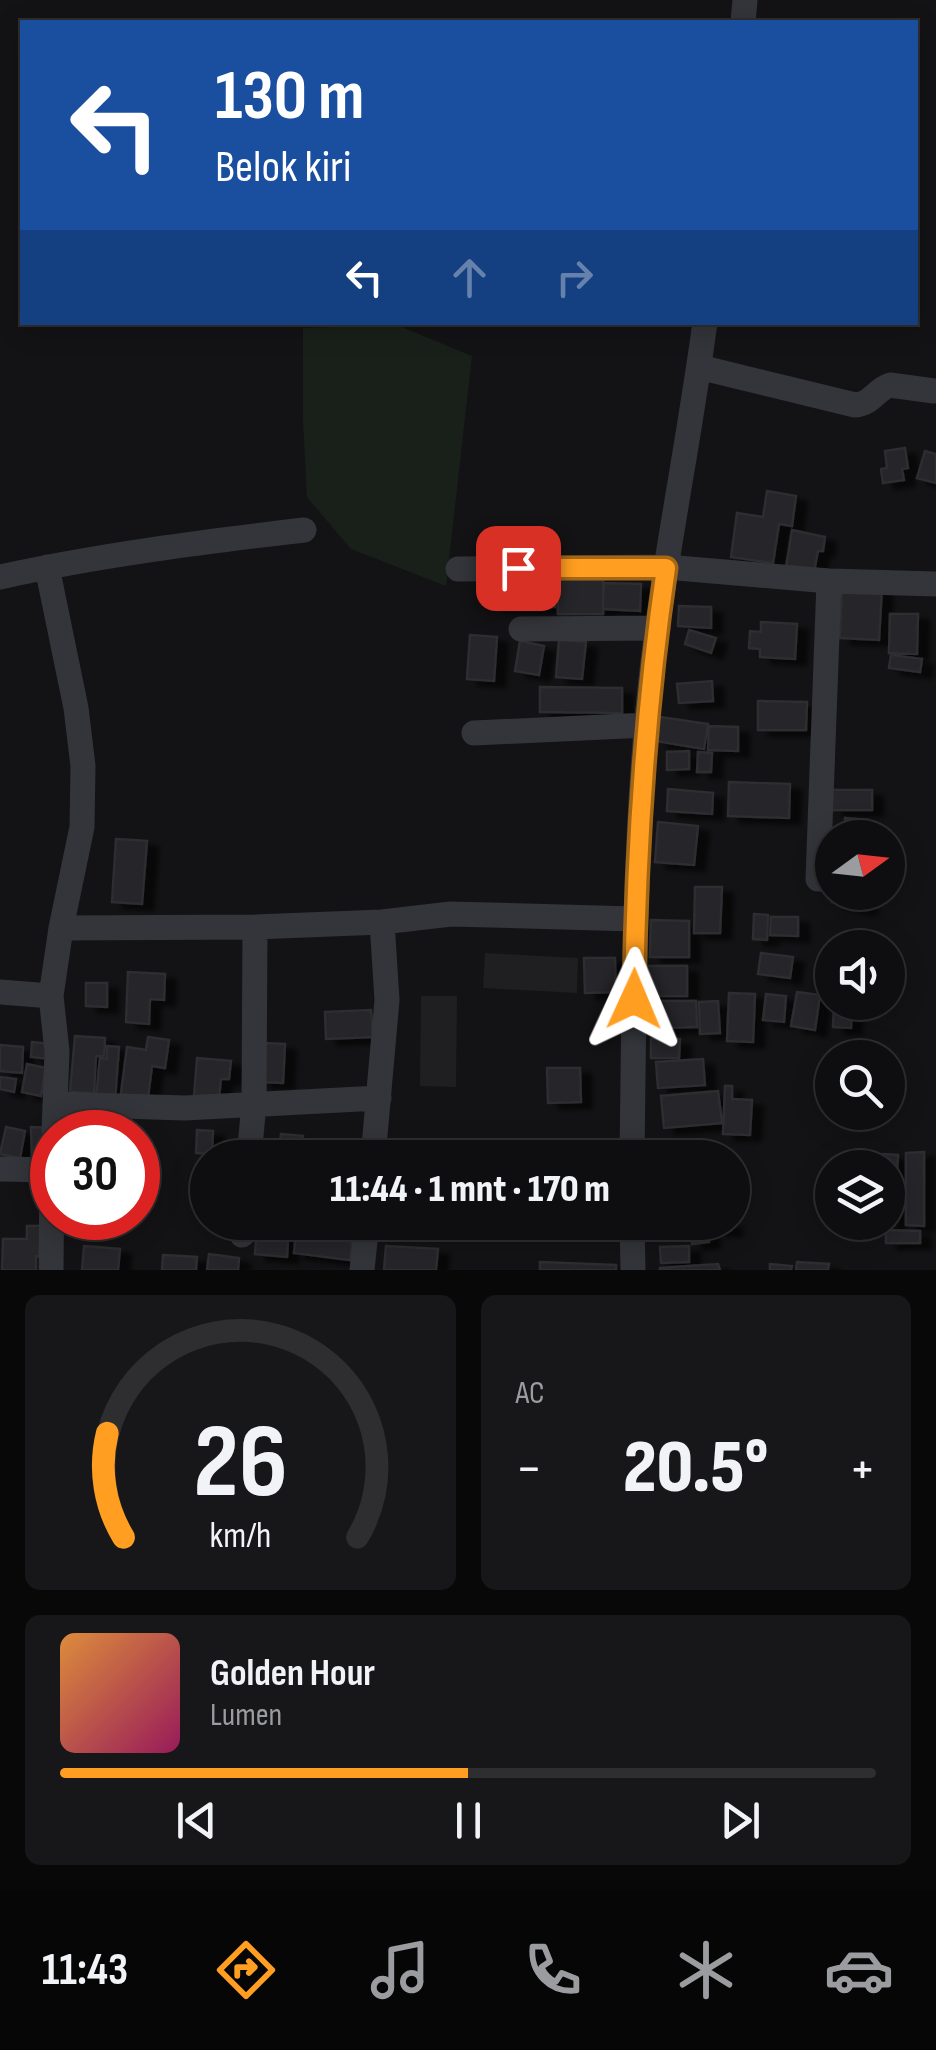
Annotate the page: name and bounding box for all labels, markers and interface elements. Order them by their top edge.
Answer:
text: 130 m [215,55,364,139]
icon: left [50,60,180,190]
text: Belok kiri [215,140,351,195]
icon: left [337,250,392,305]
icon: ahead [442,250,497,305]
icon: right [547,250,602,305]
pin [476,526,561,611]
icon: arrive [491,541,546,596]
north arrow [815,820,905,910]
map controls [815,820,905,1240]
button: sound [815,930,905,1020]
position arrow [582,947,686,1051]
button: search [815,1040,905,1130]
speed limit sign: 30 [30,1110,160,1240]
button: layers [815,1150,905,1240]
text: 11:44 · 1 mnt · 170 m [330,1167,610,1212]
text: AC [516,1374,544,1413]
text: 26 [193,1401,288,1526]
text: 20.5° [623,1423,769,1514]
text: − [516,1436,542,1503]
text: + [849,1436,876,1503]
text: km/h [209,1515,271,1558]
text: Golden Hour [210,1651,375,1696]
text: Lumen [210,1696,282,1735]
icon: previous [169,1793,224,1848]
icon: pause [441,1793,496,1848]
icon: next [713,1793,768,1848]
icon: directions [211,1935,281,2005]
icon: music [365,1935,435,2005]
icon: phone [518,1935,588,2005]
icon: climate [671,1935,741,2005]
icon: car [824,1935,894,2005]
text: 11:43 [42,1943,128,1998]

